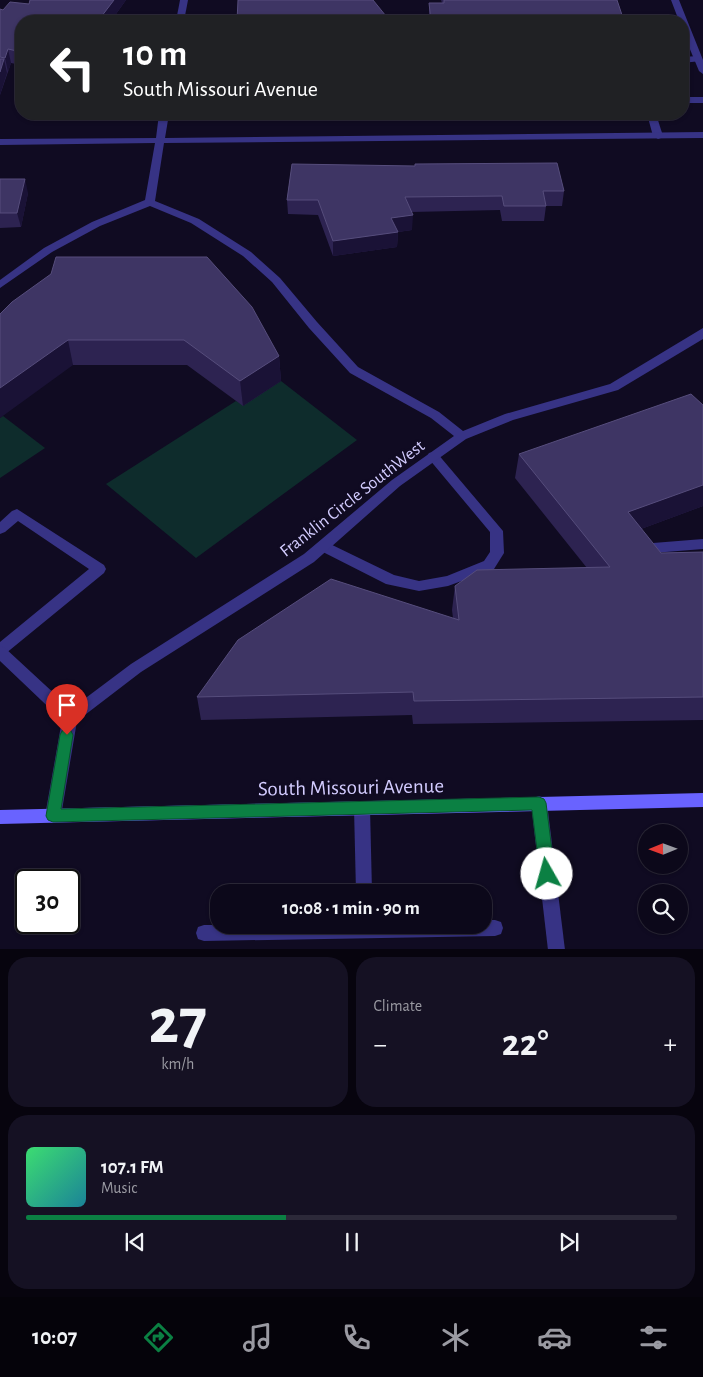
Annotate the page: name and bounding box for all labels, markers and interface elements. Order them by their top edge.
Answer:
icon: left [40,35,105,100]
text: 10 m [123,37,187,72]
text: South Missouri Avenue [123,78,318,100]
street label: Franklin Circle SouthWest [277,437,429,561]
pin [46,684,88,735]
icon: arrive [53,691,81,719]
street label: South Missouri Avenue [258,775,444,800]
north arrow [638,824,688,874]
map controls [638,824,688,934]
position arrow [520,847,572,899]
speed limit sign: 30 [15,869,80,934]
button: search [638,884,688,934]
text: 10:08 · 1 min · 90 m [282,899,420,918]
text: 27 [148,990,207,1055]
text: Climate [374,998,422,1014]
text: 22° [502,1025,549,1063]
text: − [374,1031,387,1059]
text: + [664,1031,677,1059]
text: km/h [161,1056,194,1072]
text: 107.1 FM [101,1158,164,1177]
text: Music [101,1180,137,1196]
icon: previous [121,1228,149,1256]
icon: pause [338,1228,366,1256]
icon: next [555,1228,583,1256]
icon: directions [141,1320,176,1355]
icon: music [240,1320,275,1355]
icon: phone [339,1320,374,1355]
icon: climate [438,1320,473,1355]
icon: car [537,1320,572,1355]
icon: filters [636,1320,671,1355]
text: 10:07 [32,1326,77,1348]

